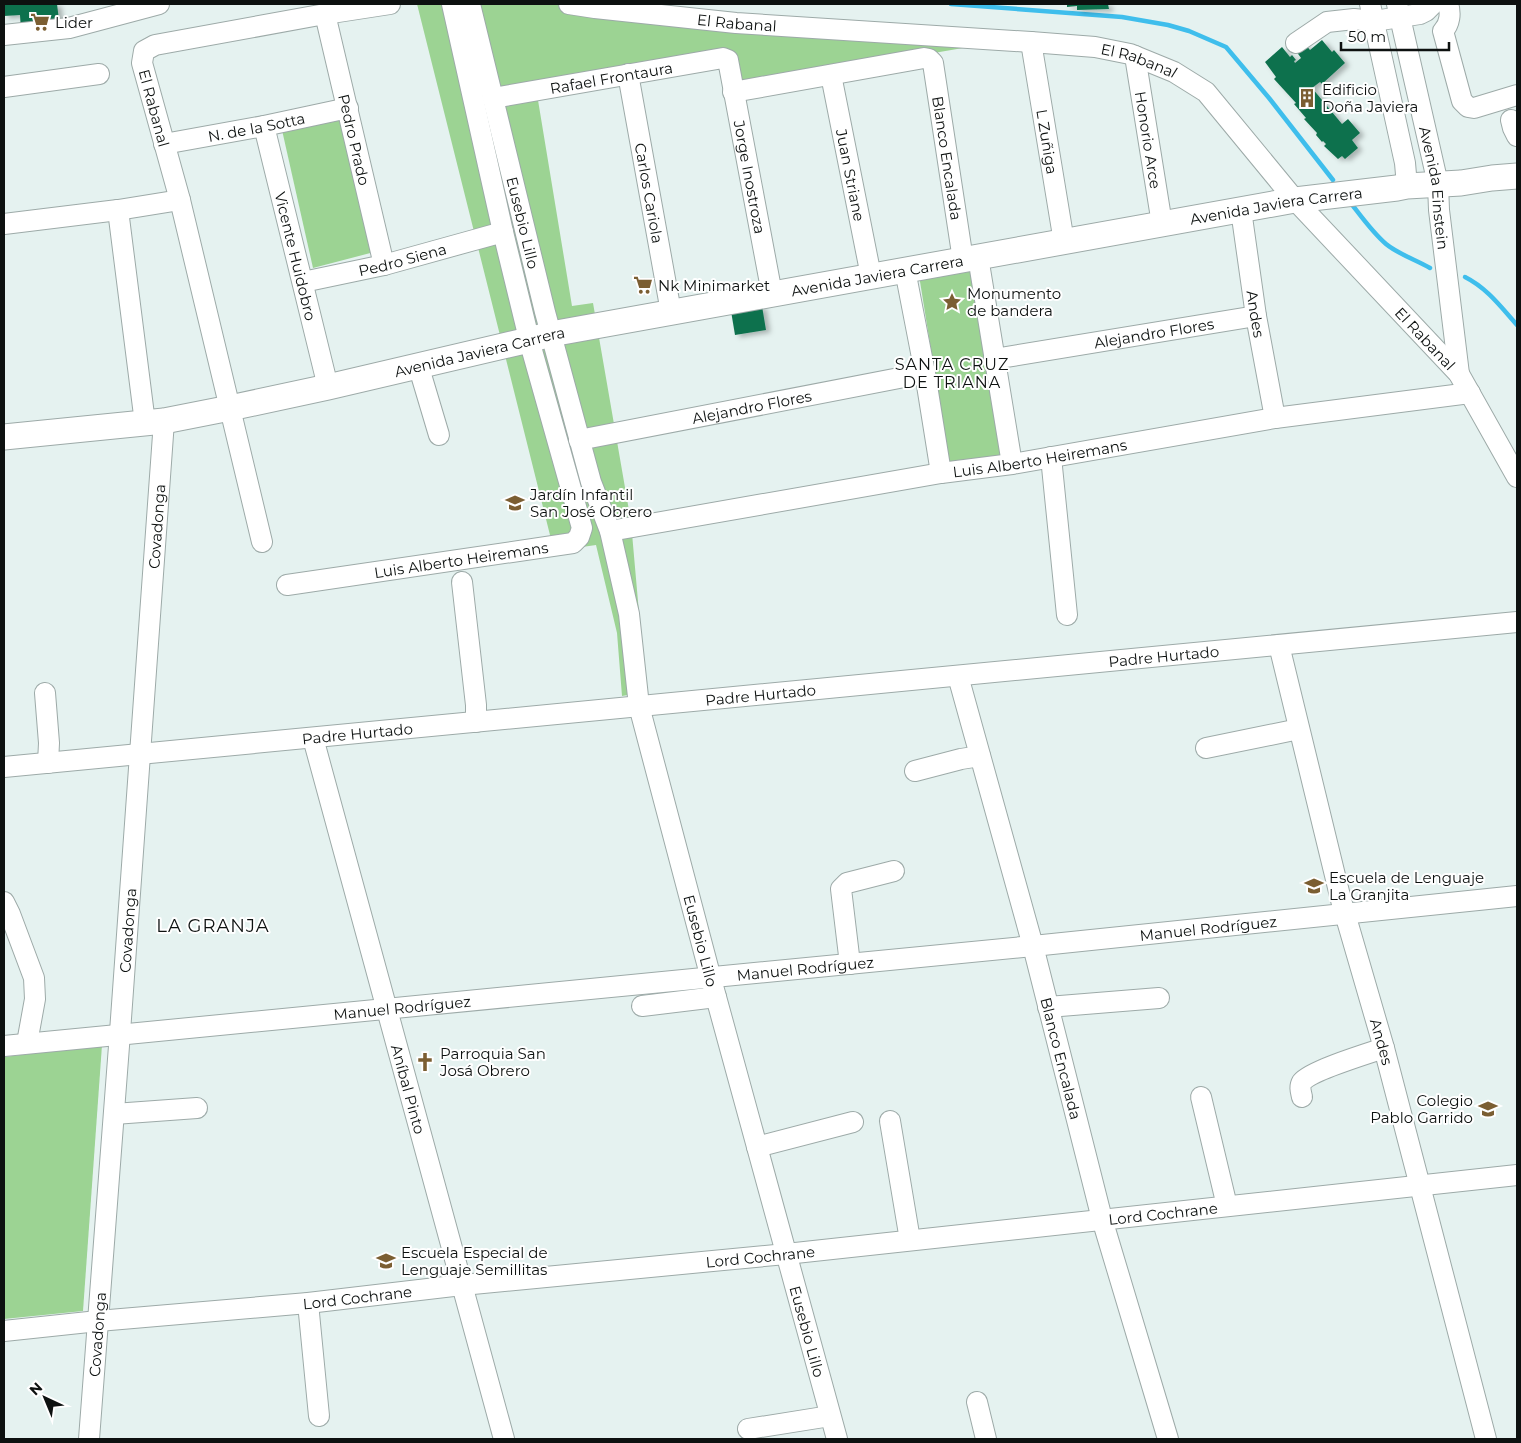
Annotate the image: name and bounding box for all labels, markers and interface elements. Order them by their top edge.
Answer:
street label: El Rabanal [696,9,777,35]
supermarket icon: Lider [29,11,51,33]
place label: Lider [55,13,93,32]
scale bar [1341,20,1448,52]
text: 50 m [1348,27,1386,46]
street label: El Rabanal [1099,39,1181,81]
street label: Rafael Frontaura [548,57,674,97]
street label: El Rabanal [135,67,173,149]
place label: Edificio Doña Javiera [1322,80,1418,116]
building icon: Edificio Doña Javiera [1296,87,1318,109]
street label: Honorio Arce [1131,90,1166,190]
street label: Pedro Prado [335,92,374,187]
street label: Blanco Encalada [929,95,966,222]
street label: N. de la Sotta [206,108,307,145]
street label: L Zuñiga [1033,108,1062,176]
street label: Jorge Inostroza [730,118,770,235]
street label: Avenida Einstein [1416,124,1453,251]
street label: Juan Striane [832,126,869,223]
street label: Carlos Cariola [631,141,668,245]
street label: Eusebio Lillo [503,175,544,271]
street label: Avenida Javiera Carrera [1188,183,1363,228]
street label: Vicente Huidobro [271,190,321,322]
street label: Pedro Siena [357,239,449,280]
street label: Avenida Javiera Carrera [790,250,965,300]
supermarket icon: Nk Minimarket [632,274,654,296]
place label: Nk Minimarket [658,276,770,295]
place label: Monumento de bandera [967,284,1061,320]
street label: Andes [1243,289,1269,339]
place icon: Monumento de bandera [941,291,963,313]
street label: El Rabanal [1391,303,1460,374]
street label: Alejandro Flores [1092,314,1215,352]
street label: Avenida Javiera Carrera [392,322,566,381]
district label: SANTA CRUZ DE TRIANA [895,355,1009,392]
street label: Alejandro Flores [690,386,813,427]
street label: Luis Alberto Heiremans [952,435,1128,481]
street label: Covadonga [144,483,169,570]
place label: Jardín Infantil San José Obrero [529,485,652,521]
school or university icon: Jardín Infantil San José Obrero [504,492,526,514]
street label: Luis Alberto Heiremans [373,537,550,582]
street label: Padre Hurtado [1107,641,1220,671]
street label: Padre Hurtado [704,680,817,709]
street label: Padre Hurtado [301,718,414,748]
place label: Escuela de Lenguaje La Granjita [1329,868,1484,904]
school or university icon: Escuela de Lenguaje La Granjita [1303,875,1325,897]
street label: Covadonga [115,887,140,974]
street label: Eusebio Lillo [680,893,722,989]
street label: Manuel Rodríguez [1139,911,1278,944]
district label: LA GRANJA [156,915,270,937]
street label: Manuel Rodríguez [736,952,875,984]
street label: Manuel Rodríguez [333,991,472,1023]
street label: Blanco Encalada [1037,995,1086,1121]
street label: Andes [1366,1016,1398,1067]
street label: Aníbal Pinto [387,1042,430,1136]
place label: Parroquia San Josá Obrero [439,1044,546,1080]
church icon: Parroquia San Josá Obrero [414,1051,436,1073]
place label: Colegio Pablo Garrido [1370,1091,1473,1127]
school or university icon: Colegio Pablo Garrido [1477,1098,1499,1120]
street label: Lord Cochrane [1107,1198,1219,1229]
street label: Lord Cochrane [705,1241,816,1271]
place label: Escuela Especial de Lenguaje Semillitas [401,1243,548,1279]
school or university icon: Escuela Especial de Lenguaje Semillitas [375,1250,397,1272]
street label: Lord Cochrane [302,1281,413,1313]
street label: Eusebio Lillo [786,1283,829,1379]
street label: Covadonga [84,1291,110,1377]
north arrow [20,1373,70,1423]
text: N [26,1378,46,1399]

